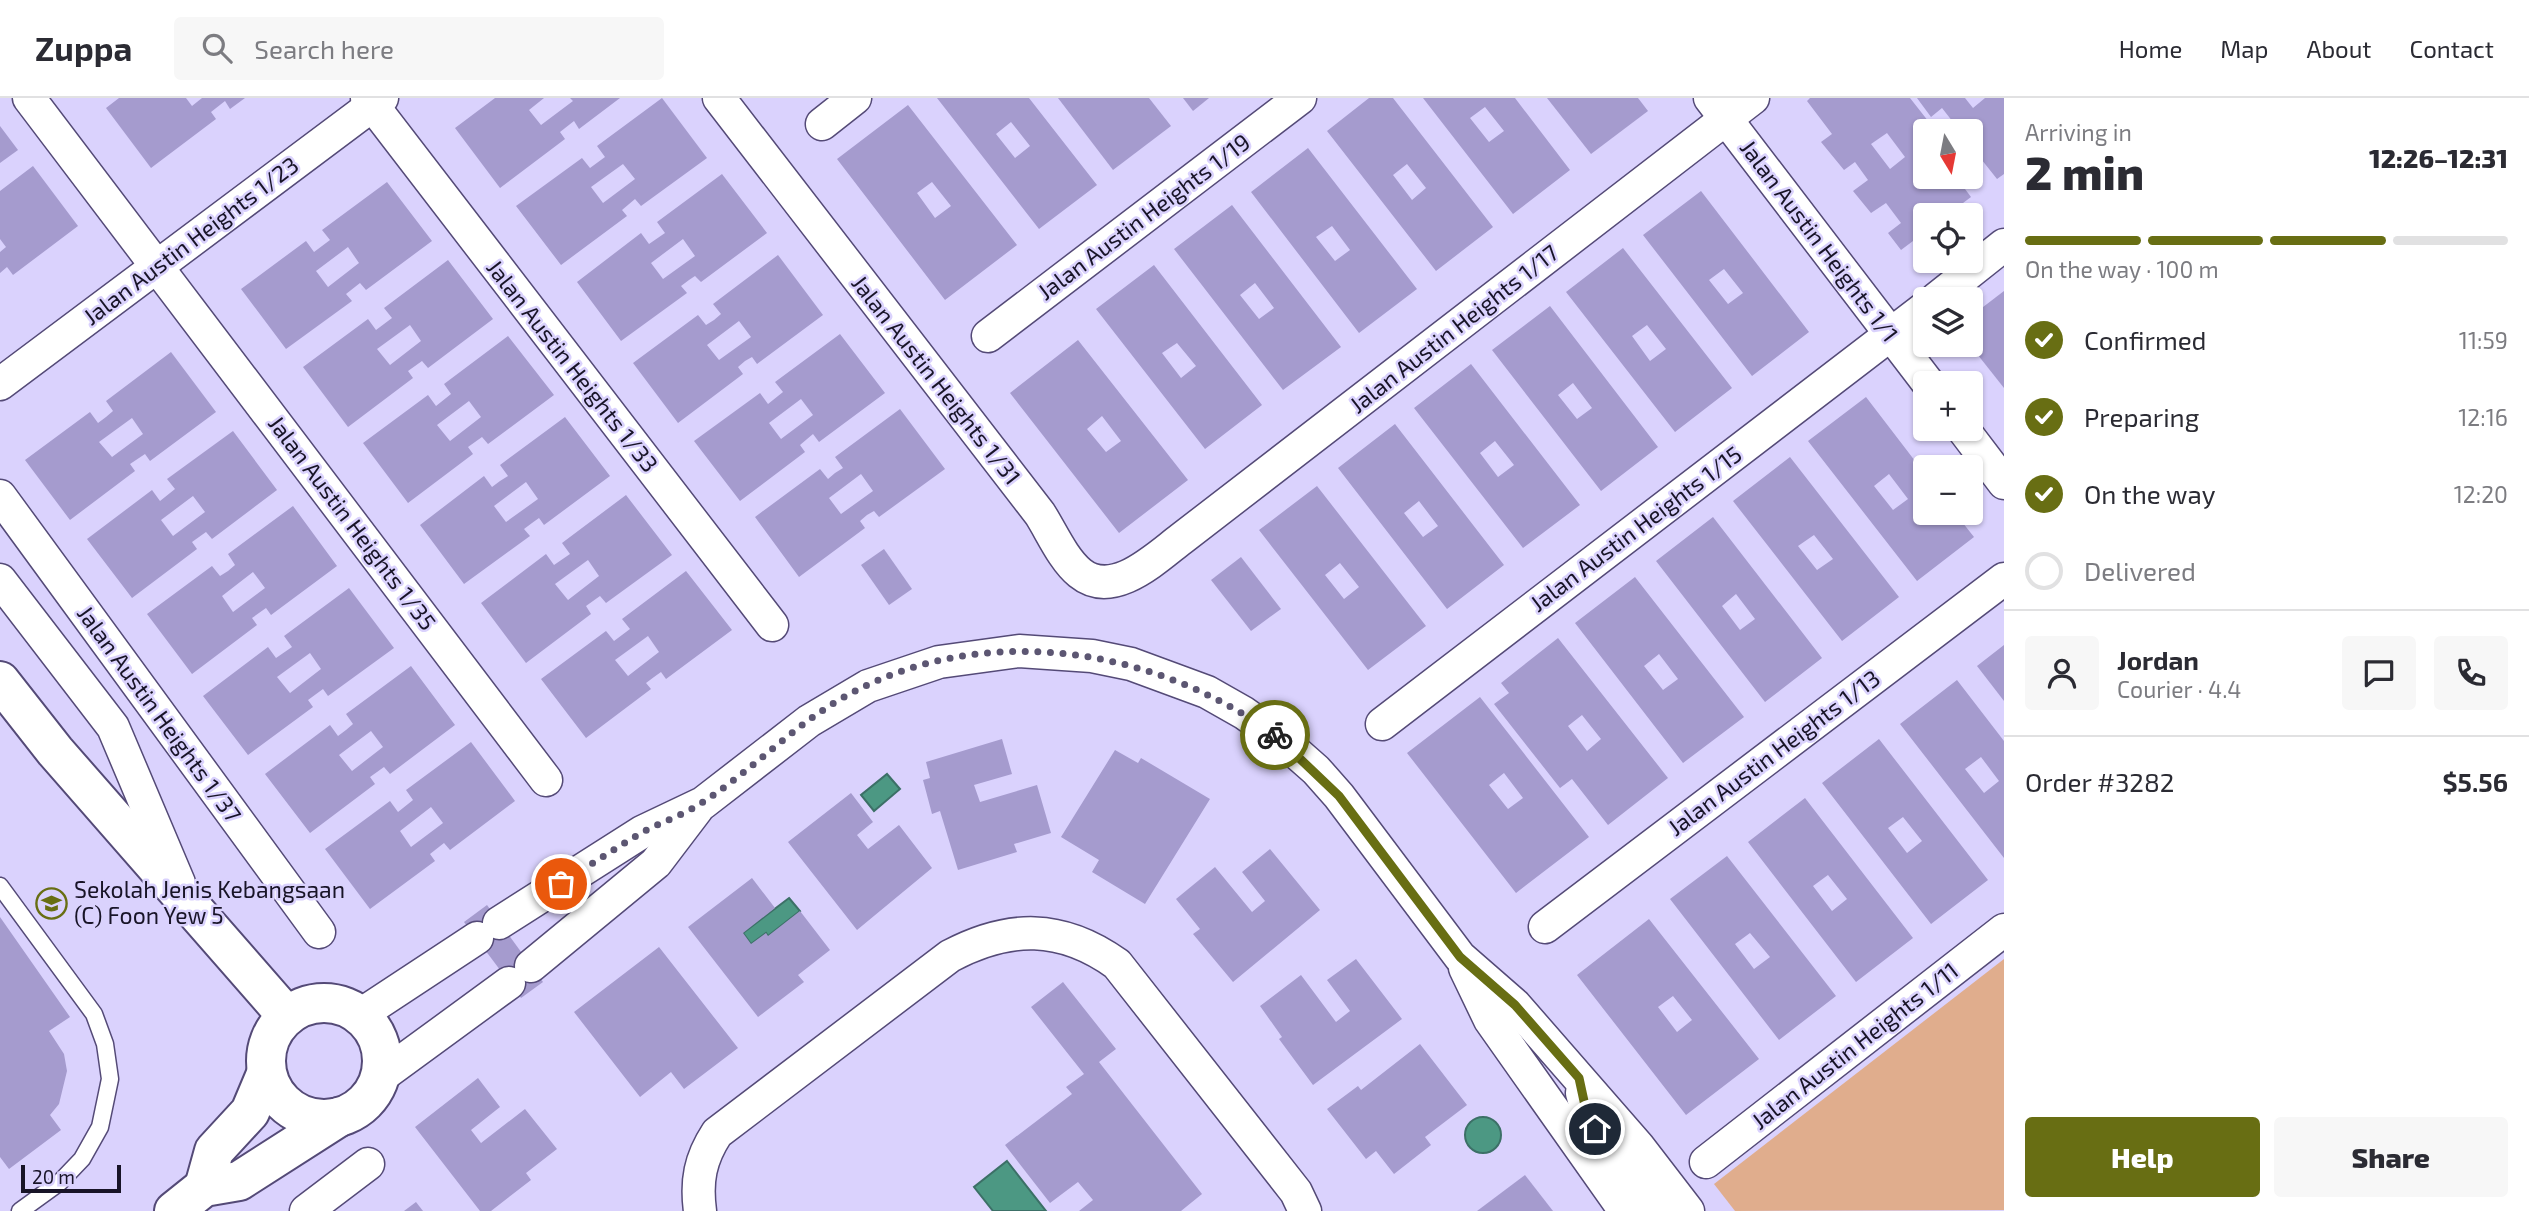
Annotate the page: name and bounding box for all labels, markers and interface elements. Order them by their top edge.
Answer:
search box [174,17,664,80]
text: Zuppa [35,28,132,68]
icon: search [198,29,236,67]
text: Search here [254,33,394,64]
text: Home [2119,34,2182,63]
text: Map [2220,34,2268,63]
text: About [2306,34,2372,63]
text: Contact [2410,34,2494,63]
text: Arriving in [2025,118,2132,146]
north arrow [1913,119,1983,189]
map controls [1913,119,1983,525]
street label: Jalan Austin Heights 1/19 [1032,127,1255,305]
street label: Jalan Austin Heights 1/1 [1735,134,1905,347]
text: 12:26–12:31 [2369,142,2508,173]
text: 2 min [2025,144,2144,199]
street label: Jalan Austin Heights 1/23 [77,150,303,330]
button: locate [1913,203,1983,273]
street label: Jalan Austin Heights 1/17 [1343,238,1563,418]
street label: Jalan Austin Heights 1/33 [481,254,664,477]
text: On the way · 100 m [2025,255,2219,283]
street label: Jalan Austin Heights 1/31 [846,269,1027,490]
button: layers [1913,287,1983,357]
icon: check [2025,321,2063,359]
text: Confirmed [2084,324,2207,355]
text: 11:59 [2459,326,2508,354]
button: + [1913,371,1983,441]
icon: check [2025,398,2063,436]
text: Preparing [2084,401,2199,432]
text: 12:16 [2458,403,2508,431]
street label: Jalan Austin Heights 1/35 [263,410,443,635]
street label: Jalan Austin Heights 1/15 [1524,439,1747,617]
button: − [1913,455,1983,525]
icon: check [2025,475,2063,513]
text: On the way [2084,478,2215,509]
text: 12:20 [2454,480,2508,508]
text: Delivered [2084,555,2196,586]
street label: Jalan Austin Heights 1/37 [72,600,248,827]
button: person [2025,636,2099,710]
button: chat [2342,636,2416,710]
button: phone [2434,636,2508,710]
text: Jordan [2117,644,2199,675]
street label: Jalan Austin Heights 1/13 [1662,663,1885,841]
text: Courier · 4.4 [2117,675,2241,703]
courier [1240,700,1310,770]
icon: bike [1256,716,1294,754]
text: Order #3282 [2025,766,2174,797]
text: $5.56 [2443,766,2508,797]
pin [531,854,591,914]
icon: bag [542,865,580,903]
place label: Sekolah Jenis Kebangsaan (C) Foon Yew 5 [74,875,345,929]
school or university icon: Sekolah Jenis Kebangsaan (C) Foon Yew 5 [34,886,68,920]
street label: Jalan Austin Heights 1/11 [1746,956,1963,1135]
pin [1565,1099,1625,1159]
icon: home [1576,1110,1614,1148]
button: Help [2025,1117,2260,1197]
button: Share [2274,1117,2508,1197]
scale bar [21,1162,121,1194]
text: 20 m [32,1165,75,1188]

